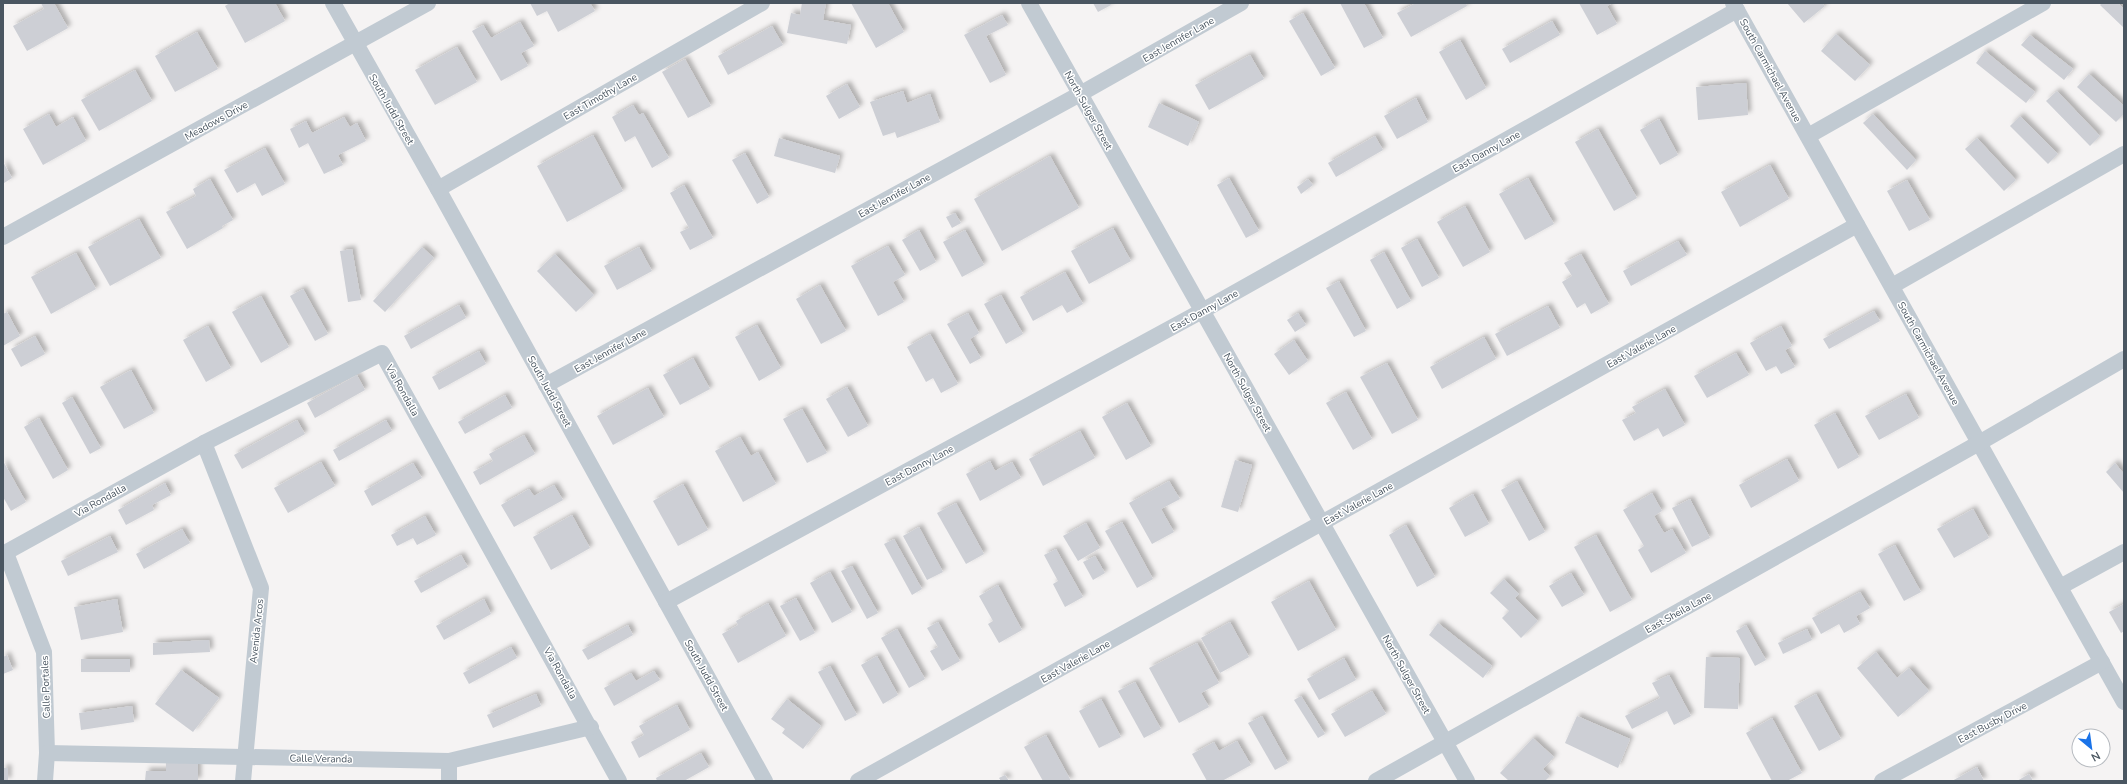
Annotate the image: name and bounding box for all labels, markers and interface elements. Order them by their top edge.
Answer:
street label: East Jennifer Lane [1140,14,1217,66]
street label: South Carmichael Avenue [1736,16,1804,125]
street label: North Sulger Street [1061,69,1116,153]
street label: East Timothy Lane [561,70,640,124]
street label: South Judd Street [365,72,417,148]
street label: Meadows Drive [183,98,250,144]
street label: East Danny Lane [1450,127,1523,176]
street label: East Jennifer Lane [856,170,933,222]
street label: East Danny Lane [1168,286,1241,335]
street label: South Carmichael Avenue [1894,299,1962,408]
street label: East Valerie Lane [1604,322,1679,372]
street label: East Jennifer Lane [572,325,649,377]
street label: North Sulger Street [1220,351,1275,435]
street label: South Judd Street [524,353,575,430]
street label: Via Rondalla [382,361,422,419]
street label: East Danny Lane [883,442,956,490]
street label: East Valerie Lane [1321,479,1396,529]
street label: Via Rondalla [71,481,129,521]
street label: East Sheila Lane [1643,589,1714,637]
street label: Avenida Arcos [247,598,267,664]
street label: North Sulger Street [1379,633,1434,717]
street label: South Judd Street [681,637,732,714]
street label: East Valerie Lane [1038,637,1113,687]
street label: Via Rondalla [540,644,580,702]
street label: Calle Portales [38,655,54,719]
street label: East Busby Drive [1956,699,2029,747]
north arrow [2071,728,2111,768]
text: N [2088,748,2103,765]
street label: Calle Veranda [289,751,353,767]

